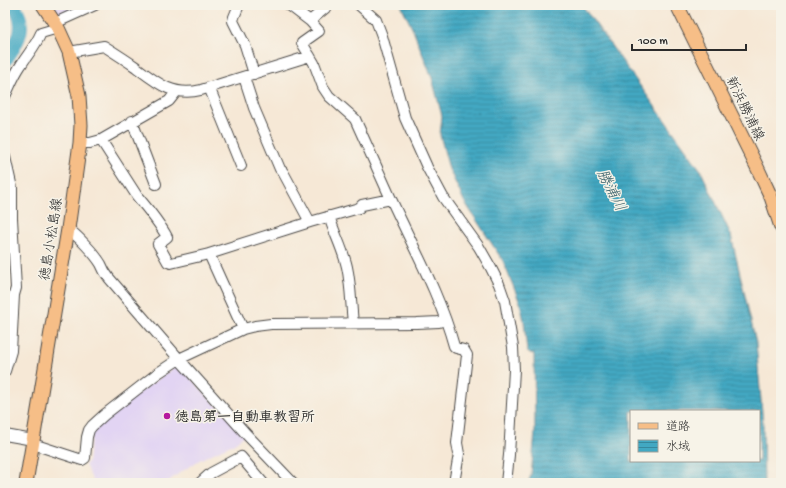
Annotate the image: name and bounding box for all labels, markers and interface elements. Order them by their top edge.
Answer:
scale bar [632,26,746,52]
text: 100 m [637,35,668,49]
street label: 新浜勝浦線 [721,74,767,144]
water label: 勝浦川 [592,166,629,215]
street label: 徳島小松島線 [38,197,67,282]
place label: 徳島第一自動車教習所 [175,409,315,427]
legend [630,410,760,462]
marker: 徳島第一自動車教習所 [162,411,172,421]
text: 道路 [666,420,690,435]
text: 水域 [666,440,690,455]

